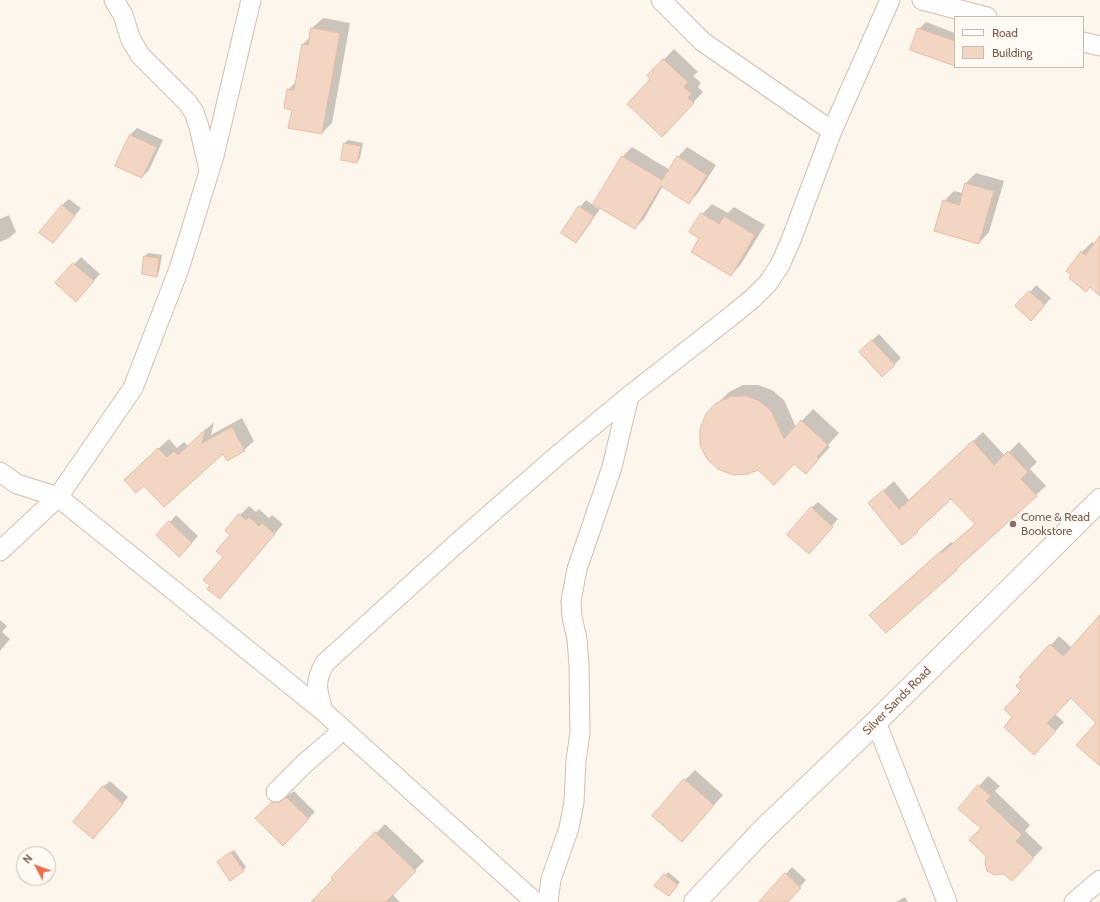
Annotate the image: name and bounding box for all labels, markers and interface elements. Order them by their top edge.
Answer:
legend [954,16,1084,68]
text: Road [992,25,1018,40]
text: Building [992,45,1033,60]
place label: Come & Read Bookstore [1021,510,1090,538]
marker: Come & Read Bookstore [1008,519,1018,529]
street label: Silver Sands Road [860,664,934,738]
north arrow [16,846,56,886]
text: N [20,851,36,866]

